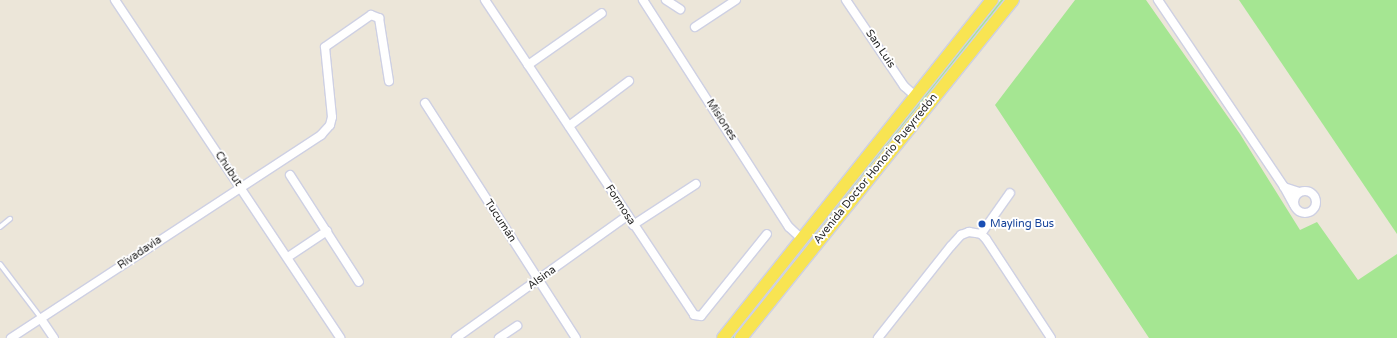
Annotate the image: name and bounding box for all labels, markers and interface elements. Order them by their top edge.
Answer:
street label: San Luis [862,27,898,71]
street label: Avenida Doctor Honorio Pueyrredón [811,91,941,247]
street label: Misiones [703,97,739,143]
street label: Chubut [212,149,244,189]
street label: Formosa [602,182,638,228]
street label: Tucumán [481,197,519,245]
place label: Mayling Bus [990,217,1054,231]
marker: Mayling Bus [977,219,987,229]
street label: Rivadavia [115,233,165,273]
street label: Alsina [525,263,559,293]

